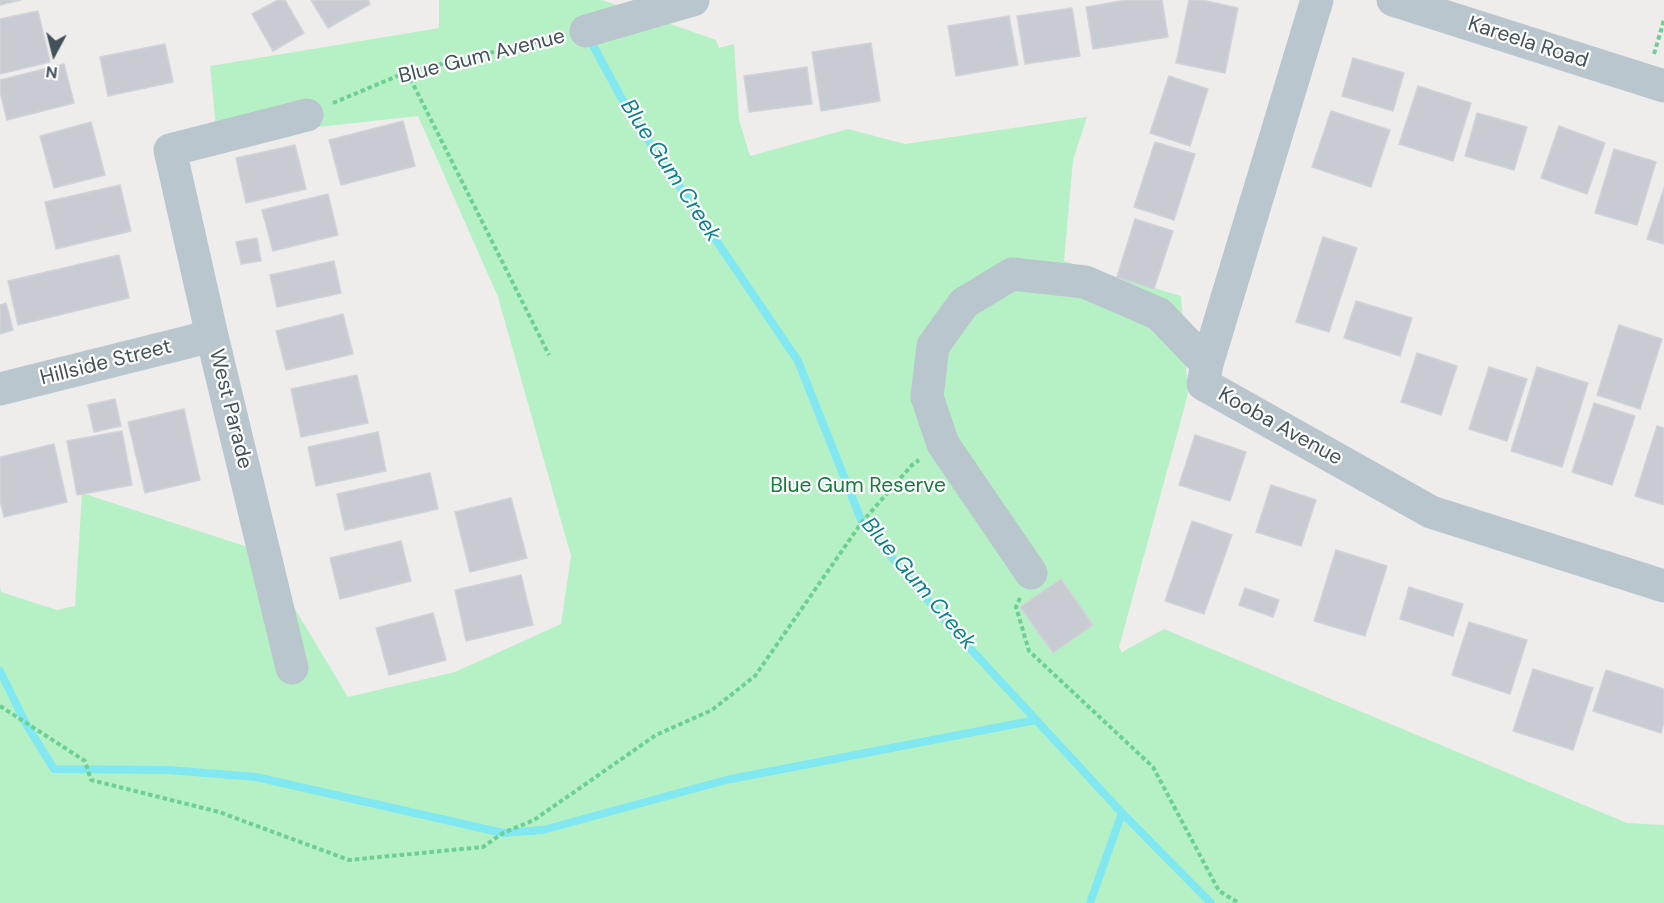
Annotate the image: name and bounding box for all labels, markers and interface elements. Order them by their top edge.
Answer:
street label: Kareela Road [1465,12,1591,74]
north arrow [24,24,84,84]
street label: Blue Gum Avenue [396,24,568,90]
text: N [45,61,59,83]
water label: Blue Gum Creek [614,95,726,247]
street label: Hillside Street [38,335,174,391]
street label: West Parade [203,347,257,471]
street label: Kooba Avenue [1214,383,1346,471]
park label: Blue Gum Reserve [770,473,946,499]
water label: Blue Gum Creek [855,512,981,656]

